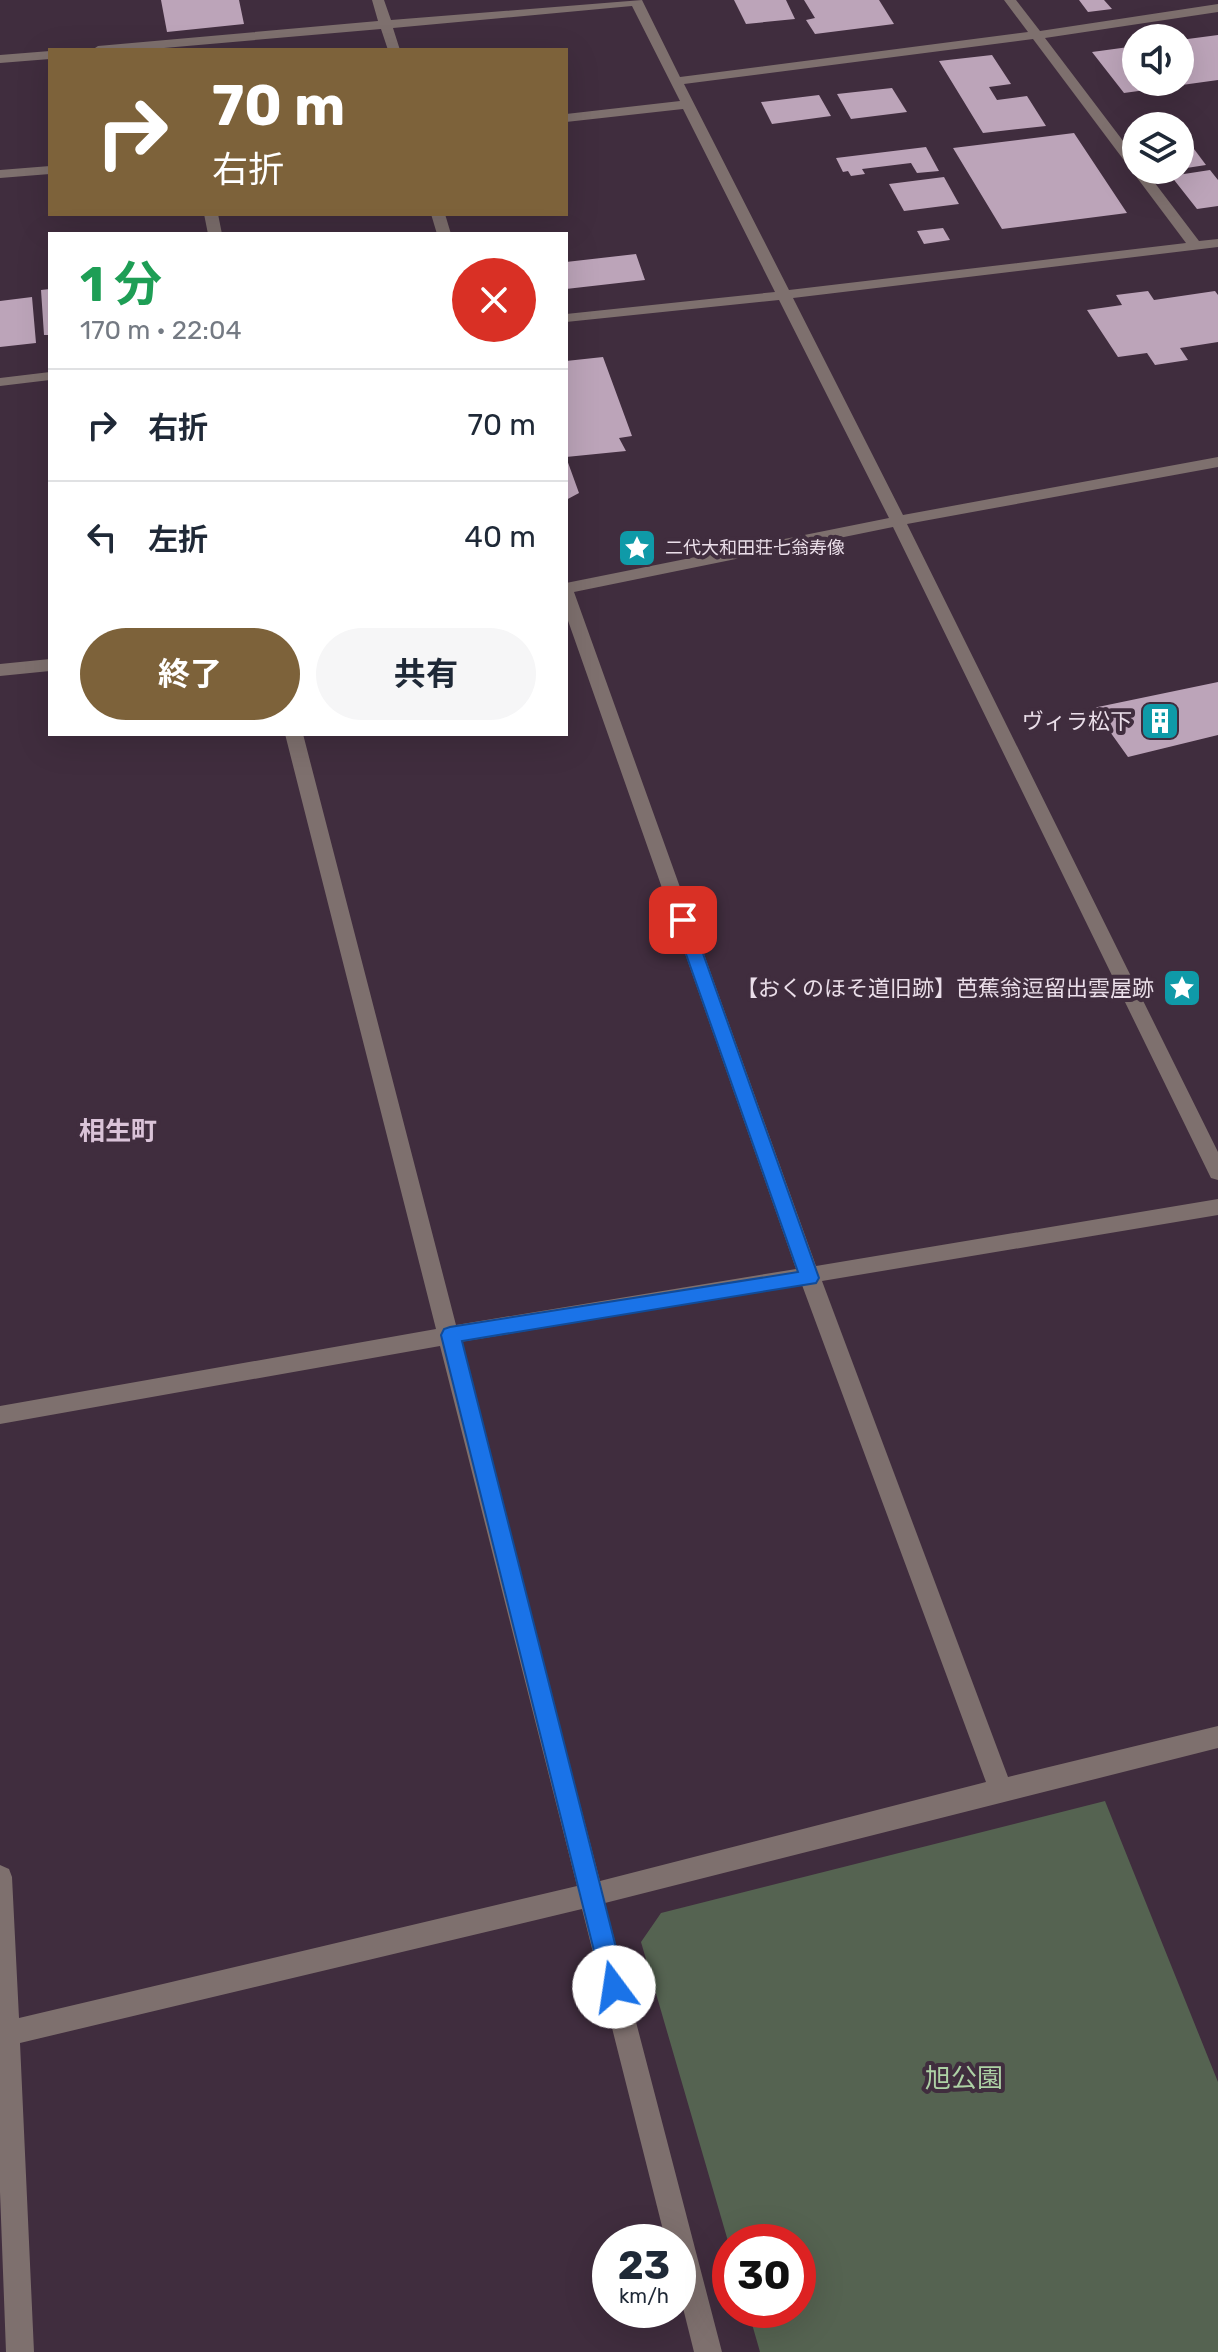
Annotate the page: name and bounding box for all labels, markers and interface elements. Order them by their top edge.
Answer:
map controls [1122,24,1194,184]
button: sound [1122,24,1194,96]
text: 70 m [212,73,345,139]
icon: right [80,80,184,184]
button: layers [1122,112,1194,184]
text: 右折 [212,148,284,191]
text: 1 分 [80,256,162,313]
button: close [452,258,536,342]
text: 170 m · 22:04 [80,315,242,346]
icon: right [80,403,124,447]
text: 70 m [468,407,536,443]
text: 右折 [148,410,208,446]
icon: left [80,515,124,559]
text: 40 m [464,519,536,555]
text: 左折 [148,522,208,558]
place icon: 二代大和田荘七翁寿像 [616,527,658,569]
place label: 二代大和田荘七翁寿像 [665,537,845,559]
button: 終了 [80,628,300,720]
button: 共有 [316,628,536,720]
building icon: ヴィラ松下 [1139,700,1181,742]
place label: ヴィラ松下 [1022,708,1132,735]
pin [649,886,717,954]
icon: arrive [661,898,705,942]
place icon: 【おくのほそ道旧跡】芭蕉翁逗留出雲屋跡 [1161,967,1203,1009]
place label: 【おくのほそ道旧跡】芭蕉翁逗留出雲屋跡 [736,975,1154,1002]
district label: 相生町 [79,1116,157,1147]
position arrow [572,1945,656,2029]
park label: 旭公園 [925,2063,1003,2094]
speed limit sign: 30 [712,2224,816,2328]
text: 23 [618,2242,670,2289]
text: km/h [619,2284,669,2308]

